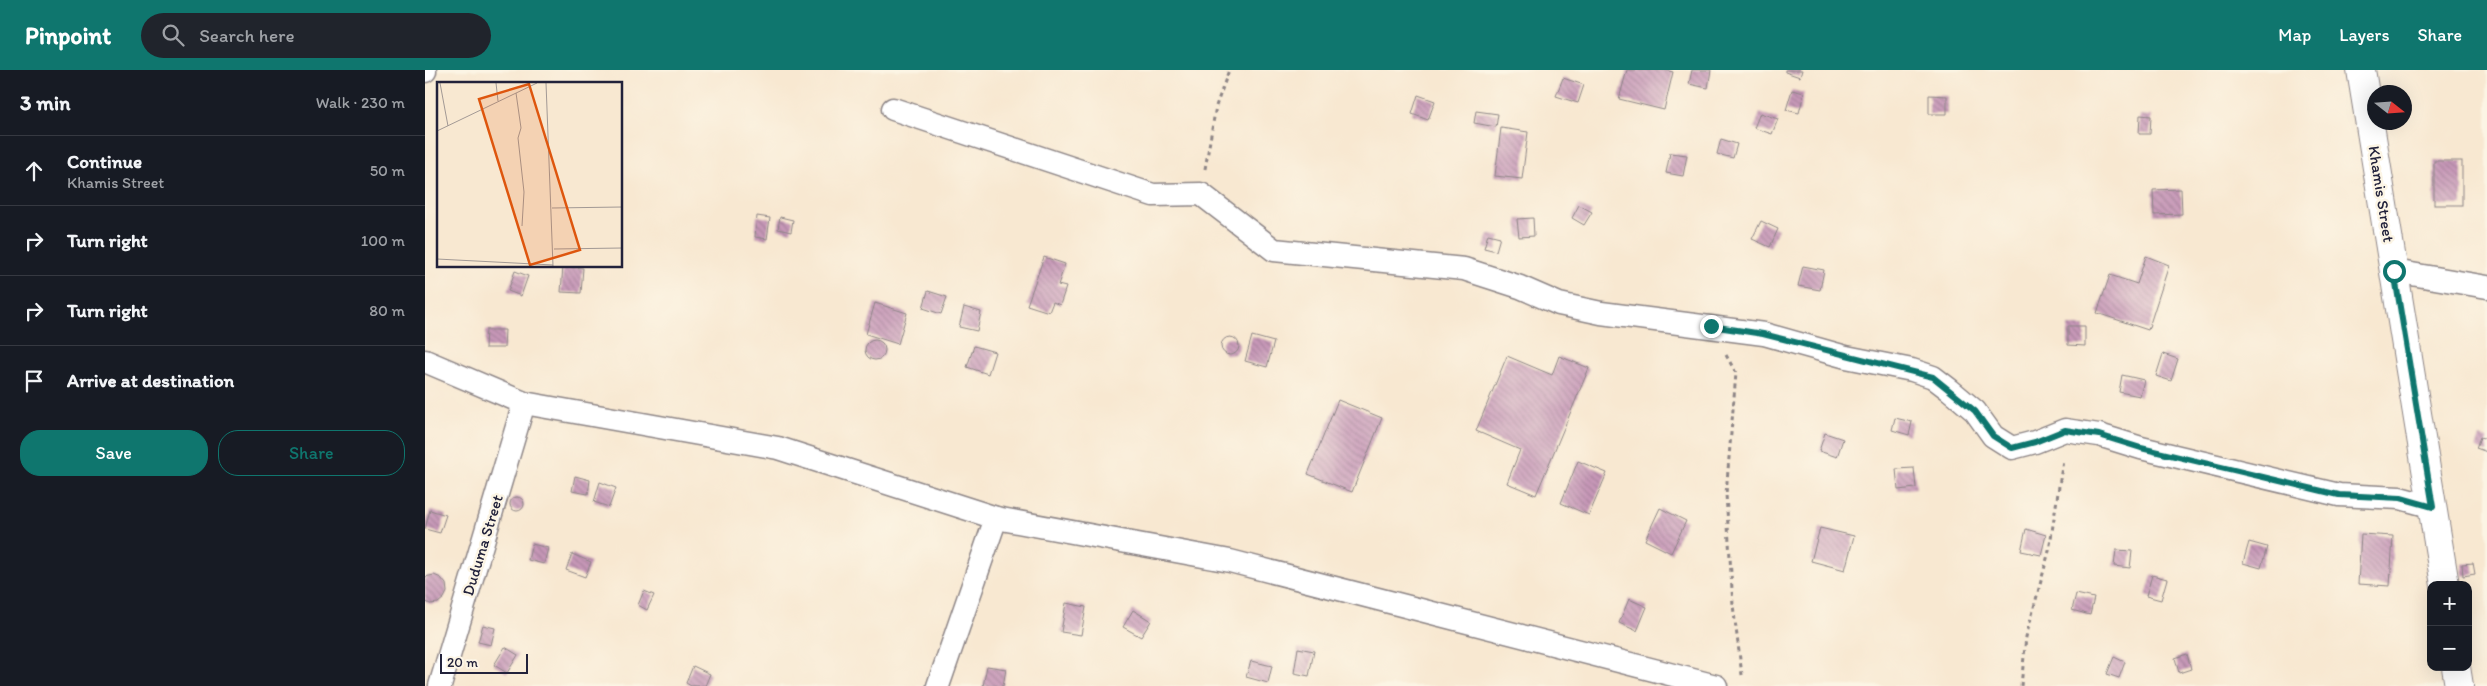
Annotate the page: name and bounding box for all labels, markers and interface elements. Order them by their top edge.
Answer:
search box [141,13,491,58]
text: Pinpoint [25,21,111,50]
icon: search [159,21,187,49]
text: Search here [199,24,294,47]
text: Map [2278,24,2311,46]
text: Layers [2339,24,2389,46]
text: Share [2417,24,2462,46]
inset map [437,82,623,268]
north arrow [2367,85,2412,130]
text: 3 min [20,90,70,115]
text: Walk · 230 m [316,93,405,112]
street label: Khamis Street [2365,145,2399,244]
text: Continue [67,150,142,173]
icon: ahead [20,157,48,185]
text: 50 m [370,161,405,180]
text: Khamis Street [67,173,164,192]
icon: right [20,227,48,255]
text: Turn right [67,229,148,252]
text: 100 m [361,231,405,250]
route start [2383,260,2406,283]
icon: right [20,297,48,325]
text: Turn right [67,299,148,322]
text: 80 m [369,301,405,320]
route end [1700,315,1723,338]
icon: arrive [20,367,48,395]
text: Arrive at destination [67,369,234,392]
button: Save [20,430,208,476]
button: Share [218,430,405,476]
street label: Duduma Street [458,492,507,598]
map controls [2427,581,2472,671]
button: + [2427,581,2472,626]
button: − [2427,626,2472,671]
scale bar [440,651,527,674]
text: 20 m [447,654,478,671]

